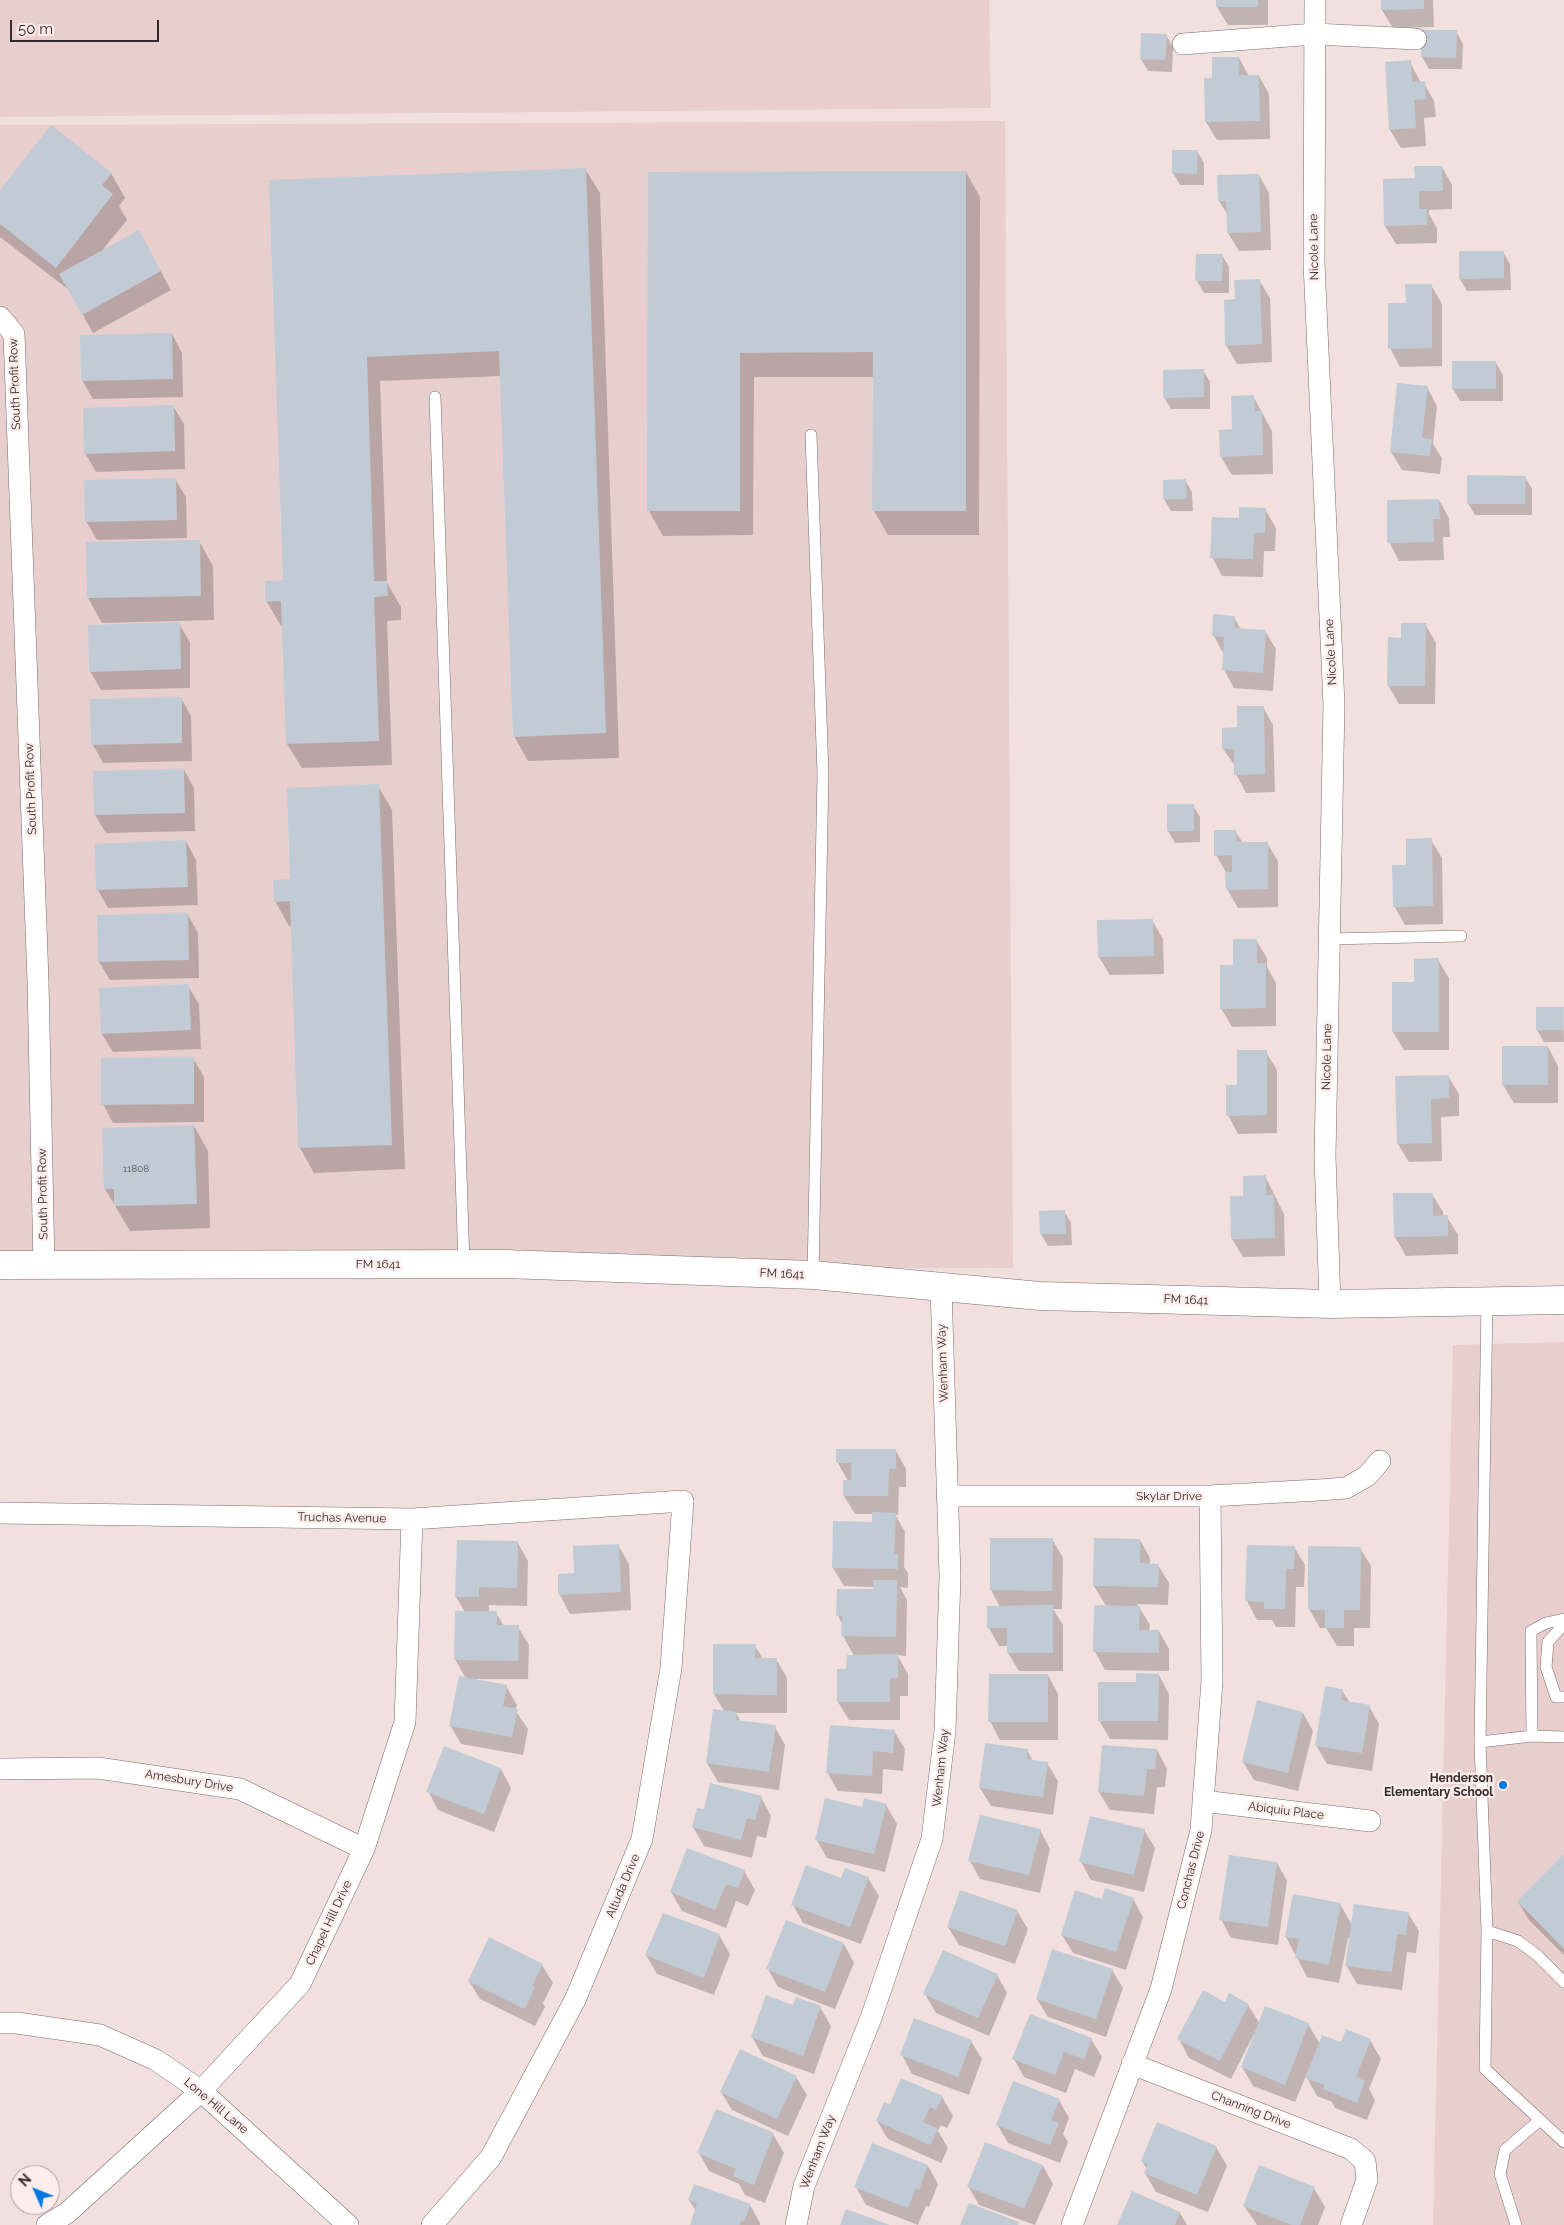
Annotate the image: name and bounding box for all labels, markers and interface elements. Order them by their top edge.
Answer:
scale bar [12,10,161,42]
text: 50 m [18,20,53,38]
street label: Nicole Lane [1306,214,1322,280]
street label: South Profit Row [6,338,24,430]
street label: Nicole Lane [1322,618,1340,686]
street label: South Profit Row [22,743,40,835]
street label: Nicole Lane [1319,1024,1335,1090]
street label: South Profit Row [35,1148,51,1240]
house number: 11808 [123,1163,149,1175]
street label: FM 1641 [356,1257,400,1271]
street label: FM 1641 [759,1266,805,1282]
street label: FM 1641 [1163,1292,1209,1308]
street label: Wenham Way [934,1324,952,1402]
street label: Skylar Drive [1136,1489,1202,1503]
street label: Truchas Avenue [298,1510,386,1526]
street label: Wenham Way [930,1728,952,1808]
street label: Amesbury Drive [144,1767,234,1795]
place label: Henderson Elementary School [1384,1771,1493,1799]
marker: Henderson Elementary School [1497,1779,1509,1791]
street label: Abiquiu Place [1247,1799,1325,1823]
street label: Conchas Drive [1174,1829,1208,1911]
street label: Altuda Drive [603,1852,643,1920]
street label: Chapel Hill Drive [303,1878,355,1968]
street label: Lone Hill Lane [181,2075,251,2137]
street label: Channing Drive [1209,2088,1293,2132]
street label: Wenham Way [797,2113,839,2191]
north arrow [10,2165,60,2215]
text: N [15,2171,34,2190]

